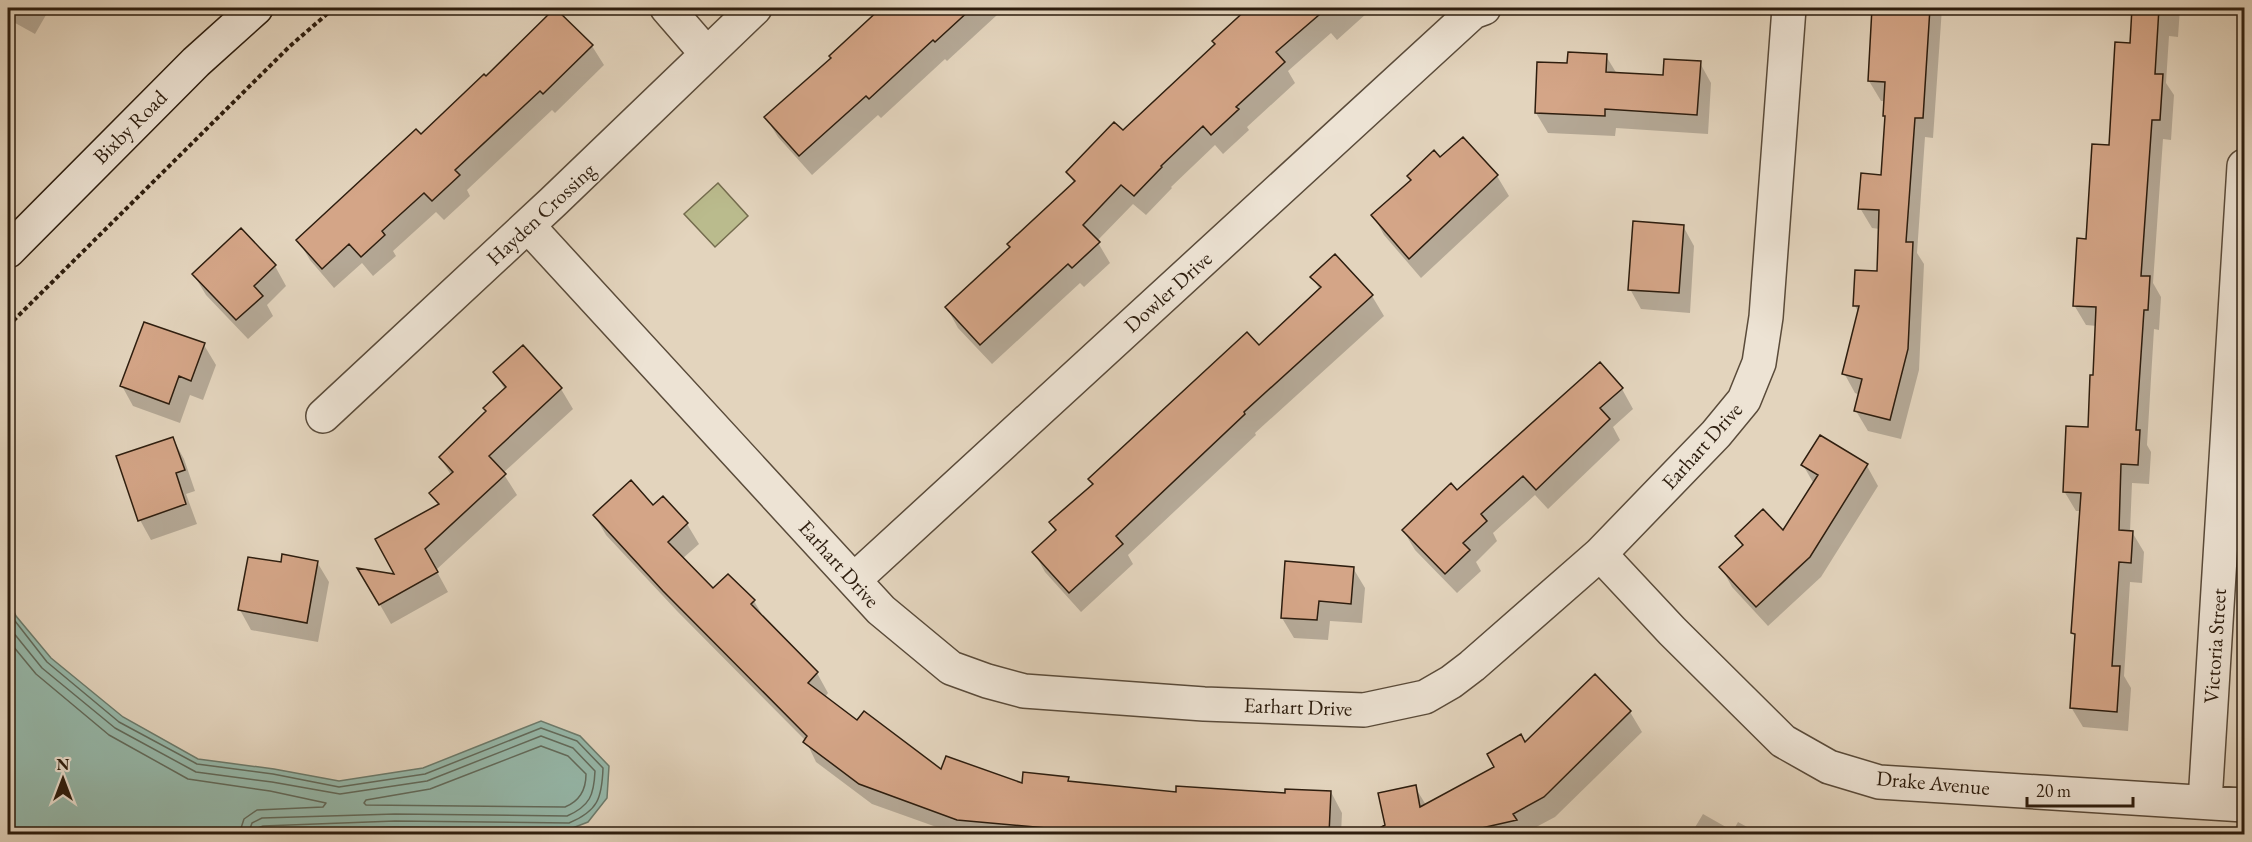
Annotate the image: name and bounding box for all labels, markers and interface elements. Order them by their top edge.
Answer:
street label: Bixby Road [87,84,173,169]
street label: Hayden Crossing [481,156,601,271]
street label: Dowler Drive [1118,245,1217,338]
street label: Earhart Drive [1655,396,1748,495]
street label: Earhart Drive [793,514,886,613]
street label: Victoria Street [2197,587,2232,704]
street label: Earhart Drive [1243,691,1353,722]
north arrow [33,749,93,809]
text: N [57,754,70,775]
street label: Drake Avenue [1875,764,1991,801]
scale bar [2027,770,2134,808]
text: 20 m [2036,779,2071,802]

